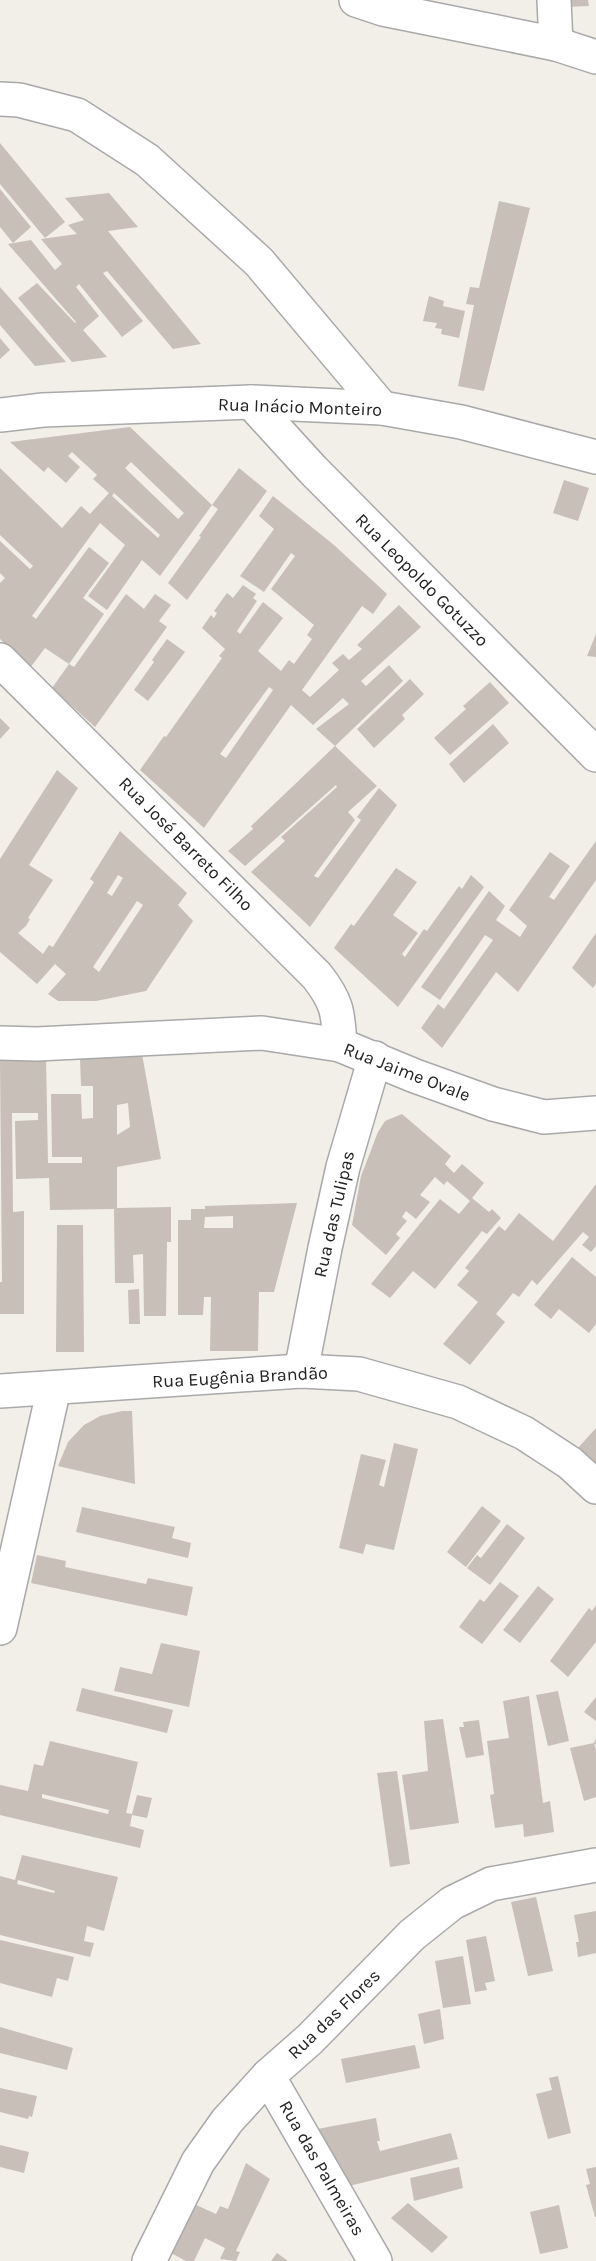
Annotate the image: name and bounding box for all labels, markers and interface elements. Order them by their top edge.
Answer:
street label: Rua Inácio Monteiro [217,393,383,421]
street label: Rua Leopoldo Gotuzzo [351,509,493,651]
street label: Rua José Barreto Filho [114,772,258,916]
street label: Rua Jaime Ovale [341,1038,473,1106]
street label: Rua das Tulipas [309,1148,359,1280]
street label: Rua Eugênia Brandão [152,1361,328,1393]
street label: Rua das Flores [283,1964,385,2064]
street label: Rua das Palmeiras [274,2096,370,2240]

